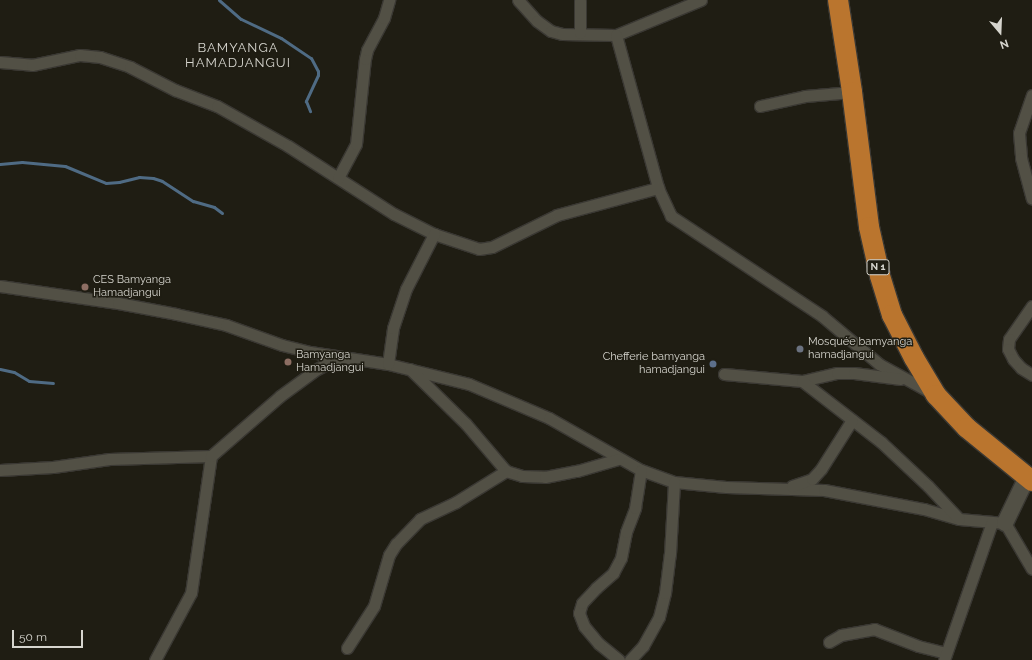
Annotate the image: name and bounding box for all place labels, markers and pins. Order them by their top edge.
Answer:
place label: CES Bamyanga Hamadjangui [93,274,171,300]
marker: CES Bamyanga Hamadjangui [80,282,90,292]
place label: Mosquée bamyanga hamadjangui [808,336,912,362]
marker: Mosquée bamyanga hamadjangui [795,344,805,354]
place label: Bamyanga Hamadjangui [296,349,364,375]
place label: Chefferie bamyanga hamadjangui [603,351,705,377]
marker: Bamyanga Hamadjangui [283,357,293,367]
marker: Chefferie bamyanga hamadjangui [708,359,718,369]

